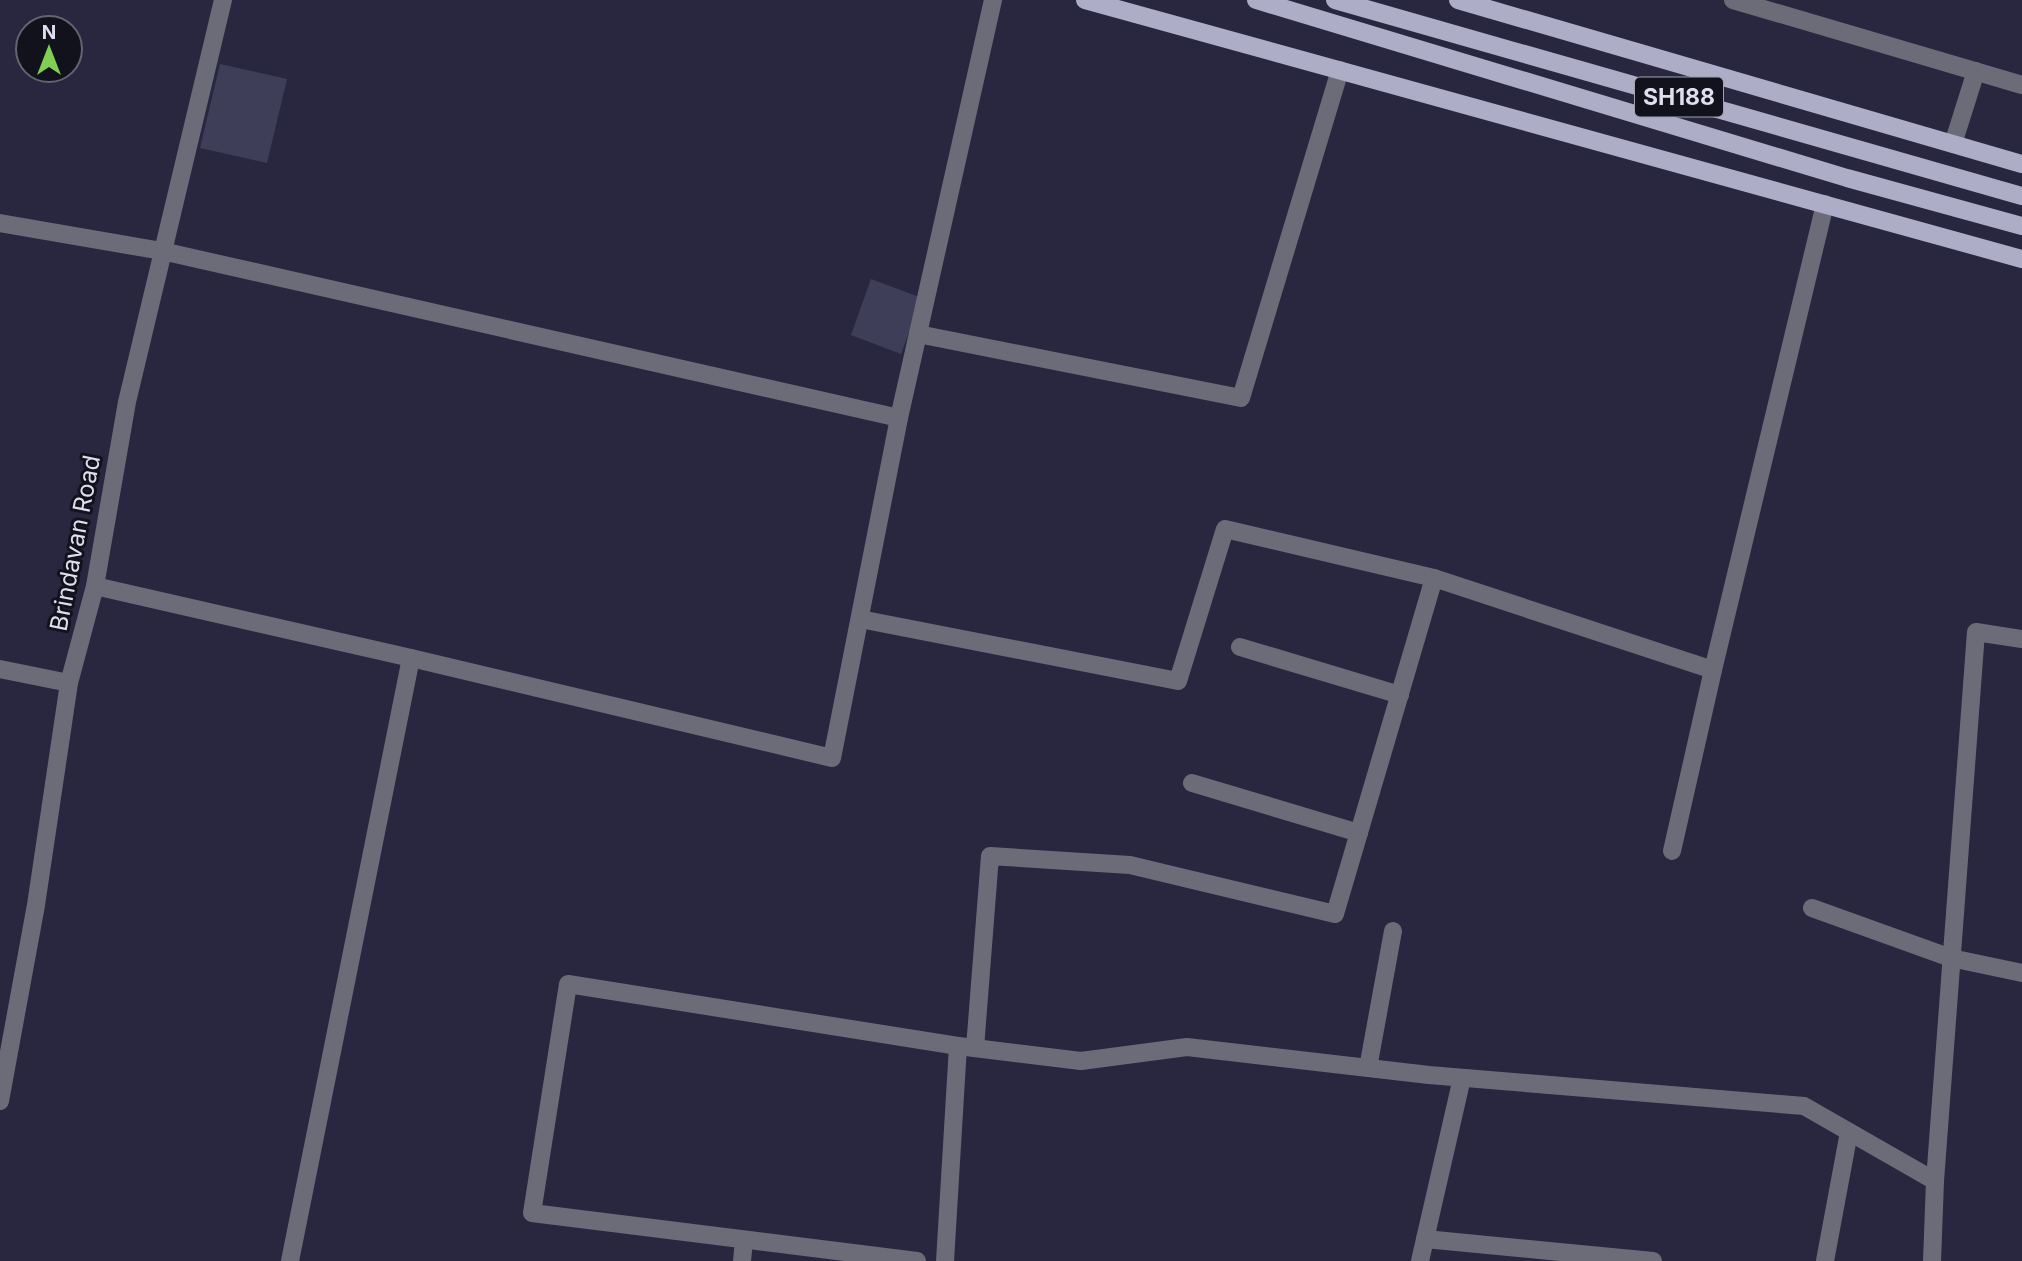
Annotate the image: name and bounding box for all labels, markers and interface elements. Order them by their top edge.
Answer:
north arrow [14,14,84,84]
text: N [42,21,56,44]
road number: SH188 [1635,78,1723,116]
street label: Brindavan Road [44,453,106,633]

